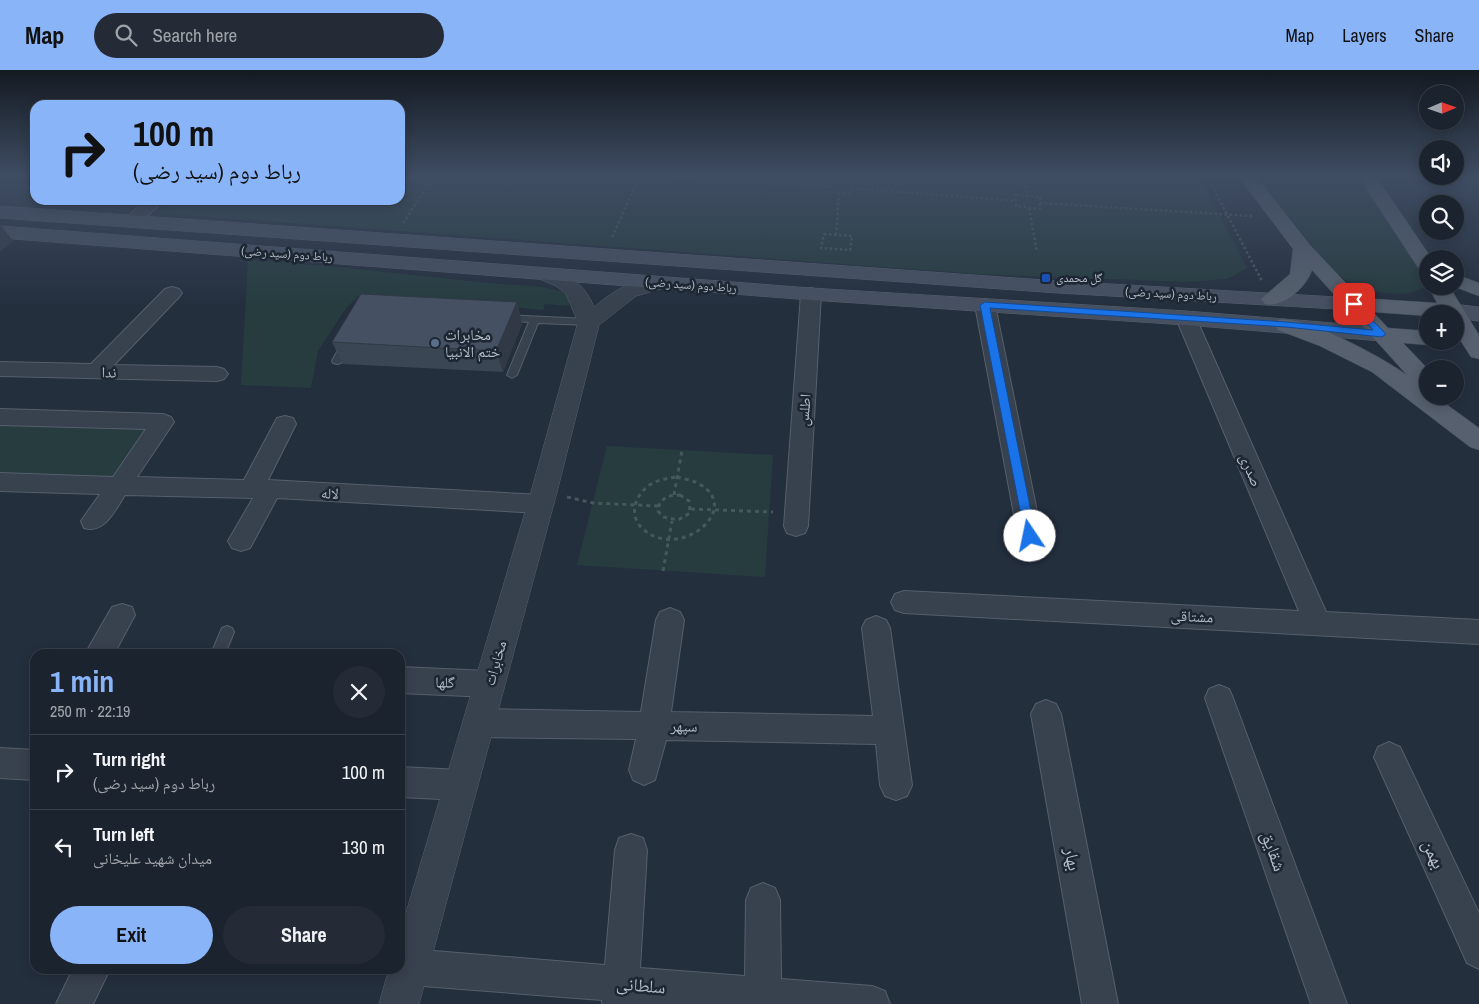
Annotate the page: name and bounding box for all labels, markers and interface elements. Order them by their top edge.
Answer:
search box [94,13,444,58]
text: Map [25,19,64,51]
icon: search [112,21,140,49]
text: Search here [152,22,237,48]
text: Map [1286,23,1314,48]
text: Layers [1342,23,1387,48]
text: Share [1415,23,1454,48]
north arrow [1419,85,1464,130]
map controls [1419,85,1464,405]
text: 100 m [133,110,214,157]
icon: right [50,120,115,185]
button: sound [1419,140,1464,185]
text: رباط دوم (سید رضی) [133,156,301,186]
button: search [1419,195,1464,240]
street label: رباط دوم (سید رضی) [241,243,334,265]
button: layers [1419,250,1464,295]
place label: گل محمدی [1056,270,1102,286]
marker: گل محمدی [1040,272,1052,284]
street label: رباط دوم (سید رضی) [645,274,738,296]
pin [1333,283,1375,325]
street label: رباط دوم (سید رضی) [1125,284,1218,304]
icon: arrive [1340,290,1368,318]
button: + [1419,305,1464,350]
place label: مخابرات ختم الانبیا [445,324,501,362]
marker: مخابرات ختم الانبیا [429,337,441,349]
button: − [1419,360,1464,405]
street label: ندا [101,361,117,383]
street label: اطلس [792,393,816,427]
street label: صدری [1235,450,1267,490]
street label: لاله [321,482,339,504]
position arrow [1003,509,1055,561]
street label: مشتاقی [1170,604,1214,628]
street label: مخابرات [479,638,511,688]
text: 1 min [50,661,114,701]
button: close [333,666,385,718]
street label: گلها [435,671,455,693]
text: 250 m · 22:19 [50,700,130,722]
street label: سپهر [669,715,698,737]
text: Turn right [93,746,165,772]
icon: right [50,758,78,786]
text: 100 m [342,759,385,785]
text: رباط دوم (سید رضی) [93,772,215,794]
text: Turn left [93,821,154,847]
street label: شقایق [1255,827,1293,875]
icon: left [50,833,78,861]
text: 130 m [342,834,385,860]
street label: بهمن [1416,835,1452,873]
street label: بهار [1058,844,1088,873]
text: میدان شهید علیخانی [93,847,212,869]
button: Exit [50,906,213,964]
button: Share [223,906,385,964]
street label: سلطانی [615,970,667,1000]

